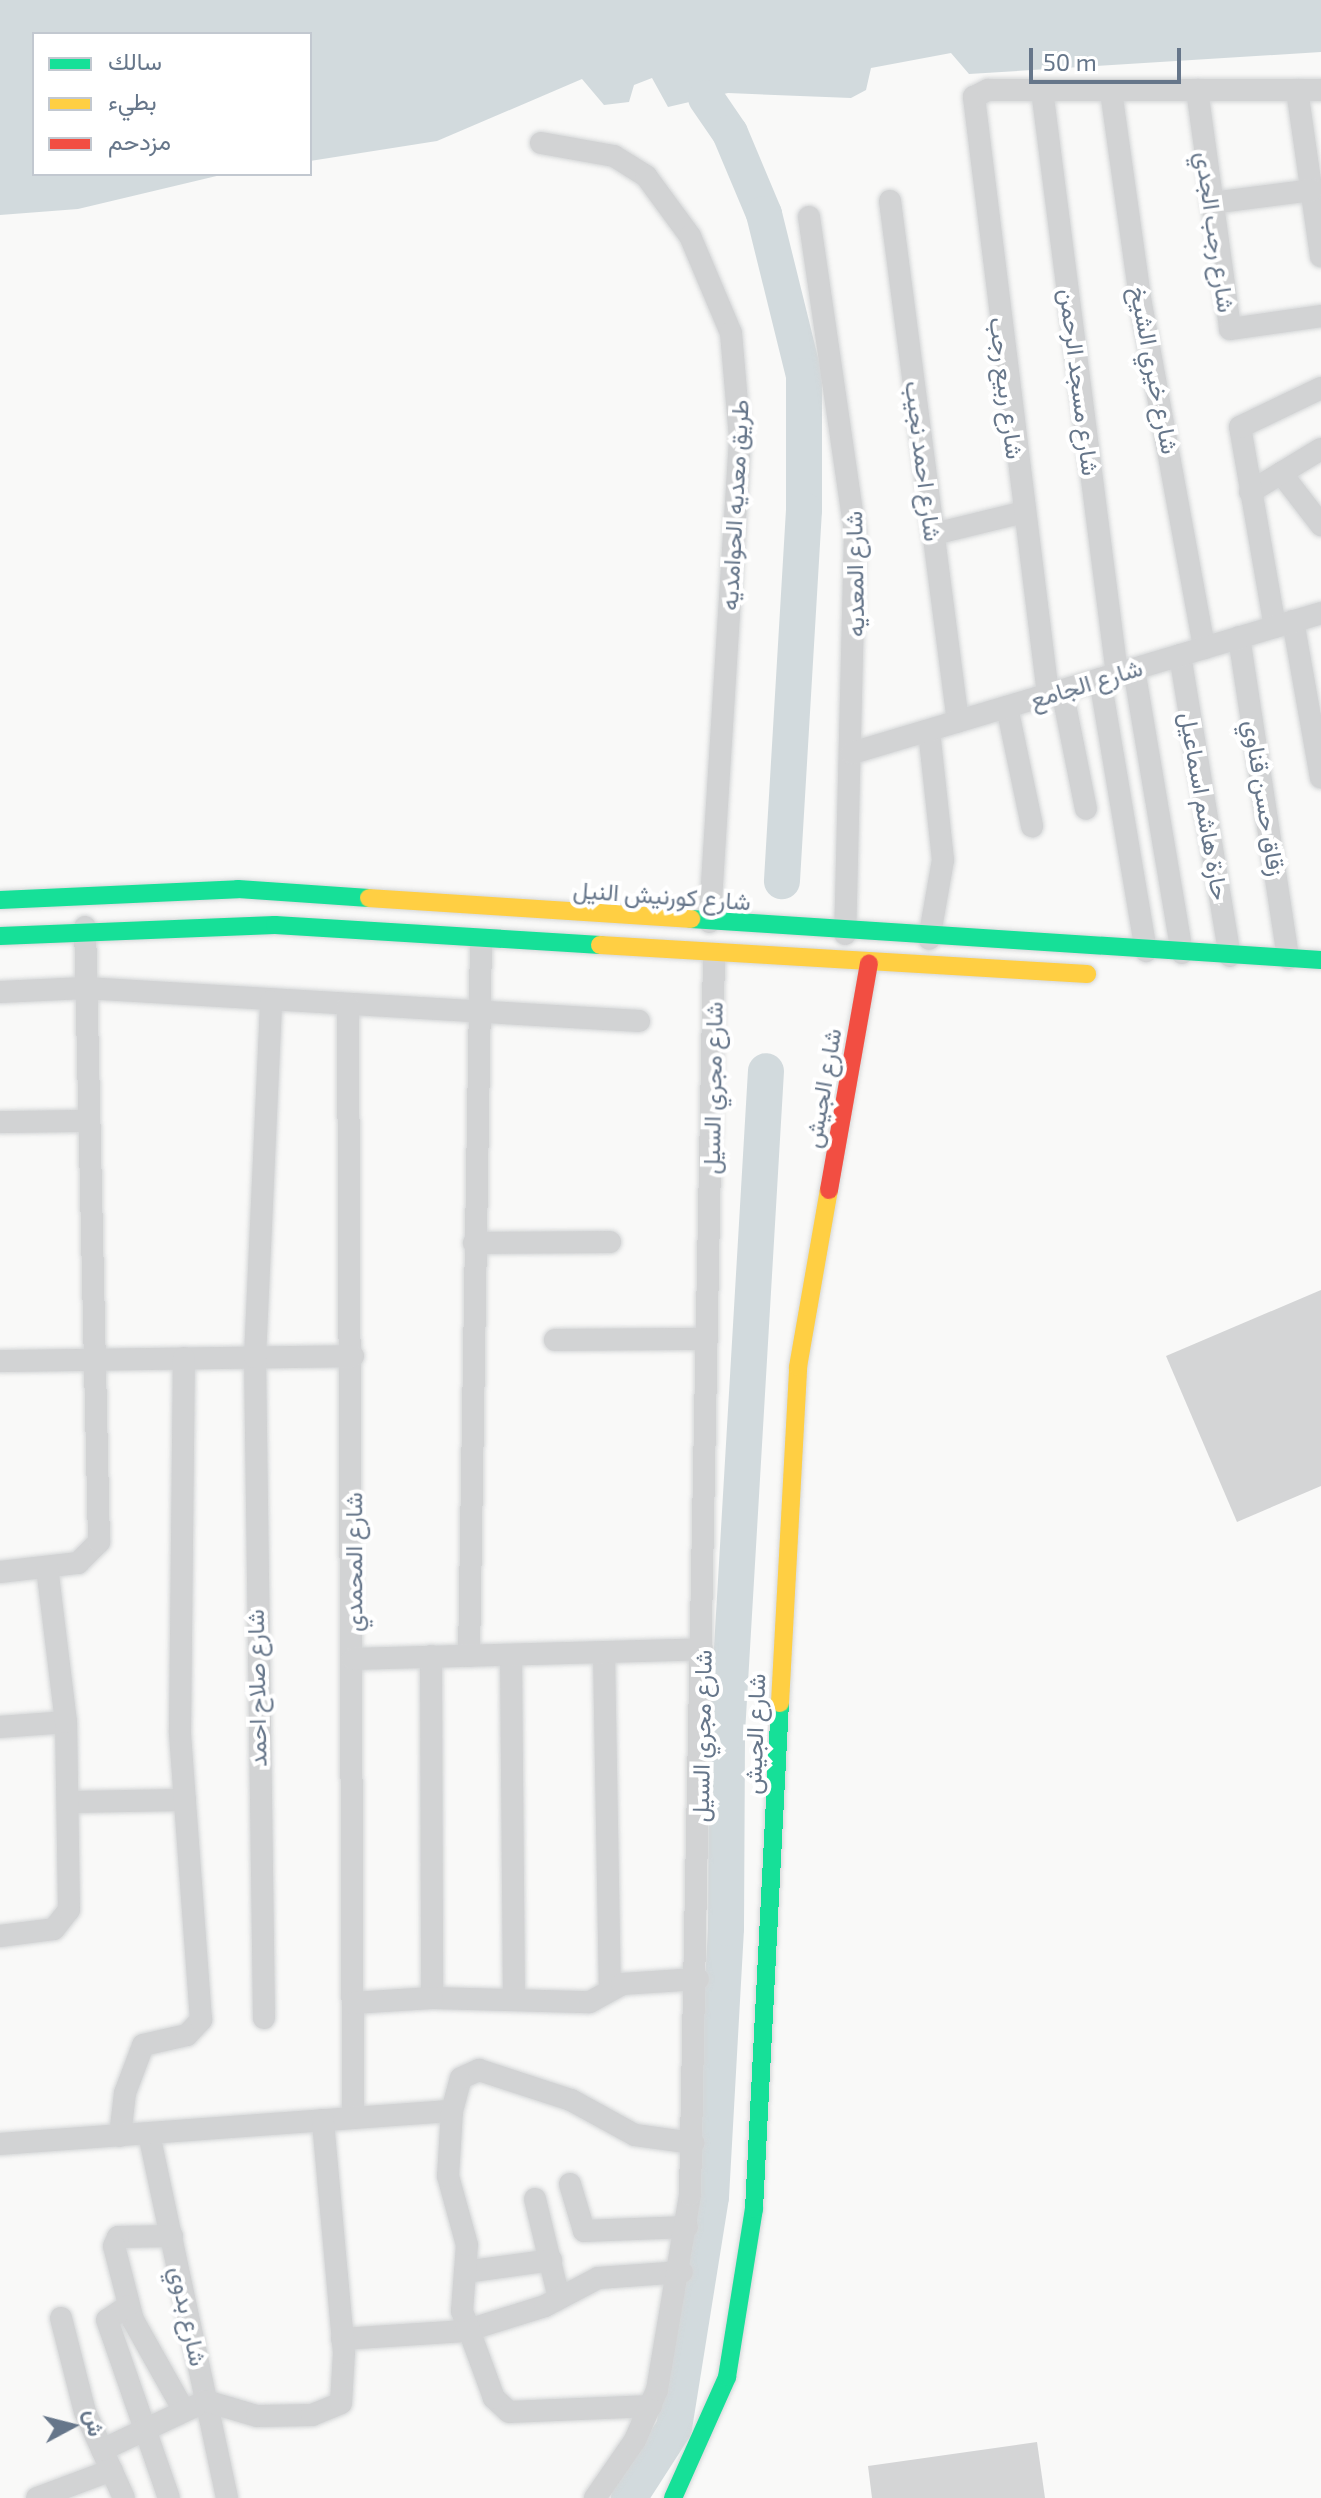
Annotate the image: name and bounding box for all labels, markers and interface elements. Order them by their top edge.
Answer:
legend [32,32,312,176]
scale bar [1033,32,1185,82]
text: سالك [108,46,162,75]
text: 50 m [1043,47,1097,76]
text: بطيء [108,86,157,115]
text: مزدحم [108,126,171,155]
street label: شارع رجب الجدي [1190,150,1242,314]
street label: شارع خيري الشيخ [1125,284,1185,456]
street label: شارع مسجد الرحمن [1054,287,1106,477]
street label: شارع ربيع رجب [984,315,1030,461]
street label: شارع احمد نجيب [900,379,948,543]
street label: طريق معديه الحوامديه [714,399,754,611]
street label: شارع المعديه [839,511,869,637]
street label: شارع الجامع [1026,652,1146,714]
street label: حارة هاشم اسماعيل [1174,710,1236,902]
street label: زقاق حسن قناوي [1238,718,1292,878]
street label: شارع كورنيش النيل [572,874,752,916]
street label: شارع مجري السيل [696,1001,728,1175]
street label: شارع الجيش [797,1026,847,1150]
street label: شارع المحمدي [339,1492,367,1632]
street label: شارع صلاح احمد [240,1609,272,1767]
street label: شارع مجري السيل [685,1649,717,1823]
street label: شارع الجيش [737,1673,771,1795]
street label: شارع بدوي [164,2264,214,2368]
north arrow [32,2386,112,2466]
text: ش [81,2408,110,2438]

